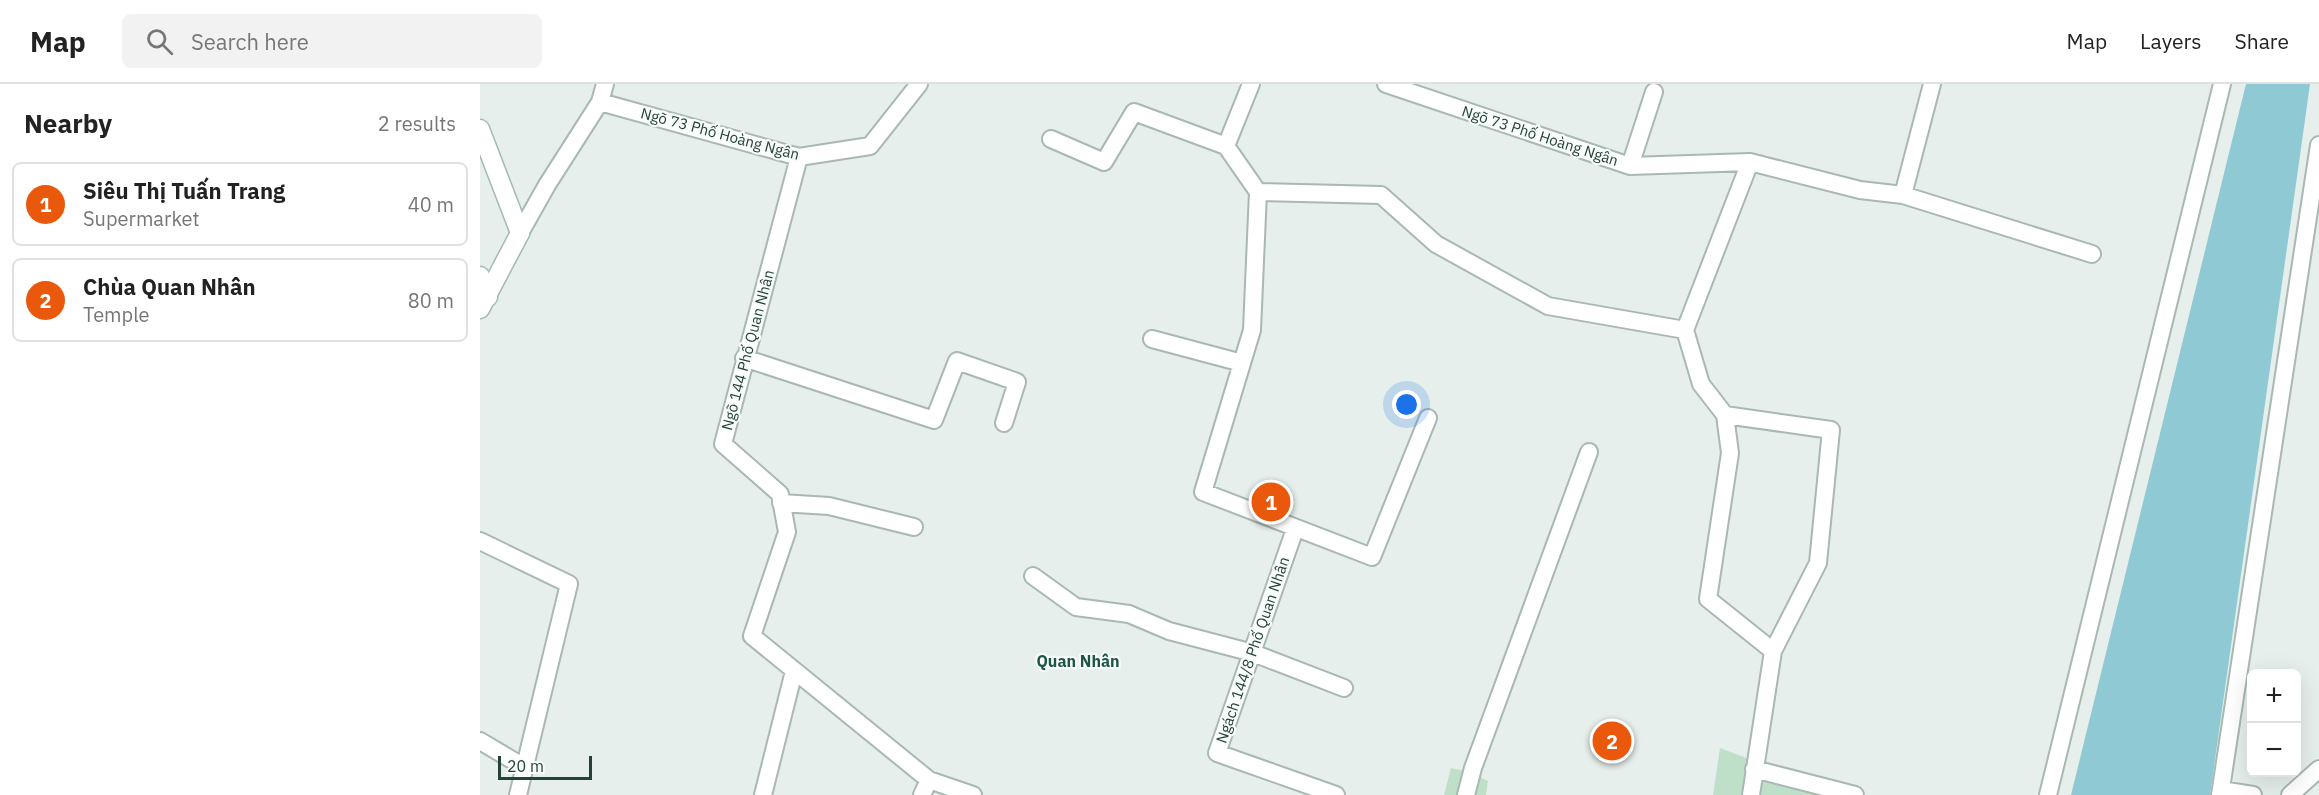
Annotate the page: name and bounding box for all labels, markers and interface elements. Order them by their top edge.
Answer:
search box [122,14,542,68]
text: Map [30,23,86,60]
icon: search [143,25,176,58]
text: Search here [191,27,309,56]
text: Map [2067,27,2107,55]
text: Layers [2140,27,2202,55]
text: Share [2235,27,2289,55]
street label: Ngõ 73 Phố Hoàng Ngân [1459,101,1621,170]
street label: Ngõ 73 Phố Hoàng Ngân [639,103,802,164]
text: Nearby [24,106,112,140]
text: 2 results [378,110,456,137]
text: Siêu Thị Tuấn Trang [83,176,285,205]
text: 1 [40,191,52,218]
text: 40 m [408,191,454,218]
text: Supermarket [83,205,200,232]
street label: Ngõ 144 Phố Quan Nhân [717,268,778,432]
text: Chùa Quan Nhân [83,272,256,301]
text: 2 [40,287,52,314]
text: 80 m [408,287,454,314]
text: Temple [83,301,150,328]
your location [1392,390,1421,419]
pin: 1 [1252,480,1290,524]
street label: Ngách 144/8 Phố Quan Nhân [1212,554,1293,745]
district label: Quan Nhân [1036,651,1120,671]
map controls [2247,669,2301,777]
button: + [2247,669,2301,723]
pin: 2 [1592,718,1632,764]
button: − [2247,723,2301,777]
scale bar [498,753,592,780]
text: 20 m [507,756,544,776]

